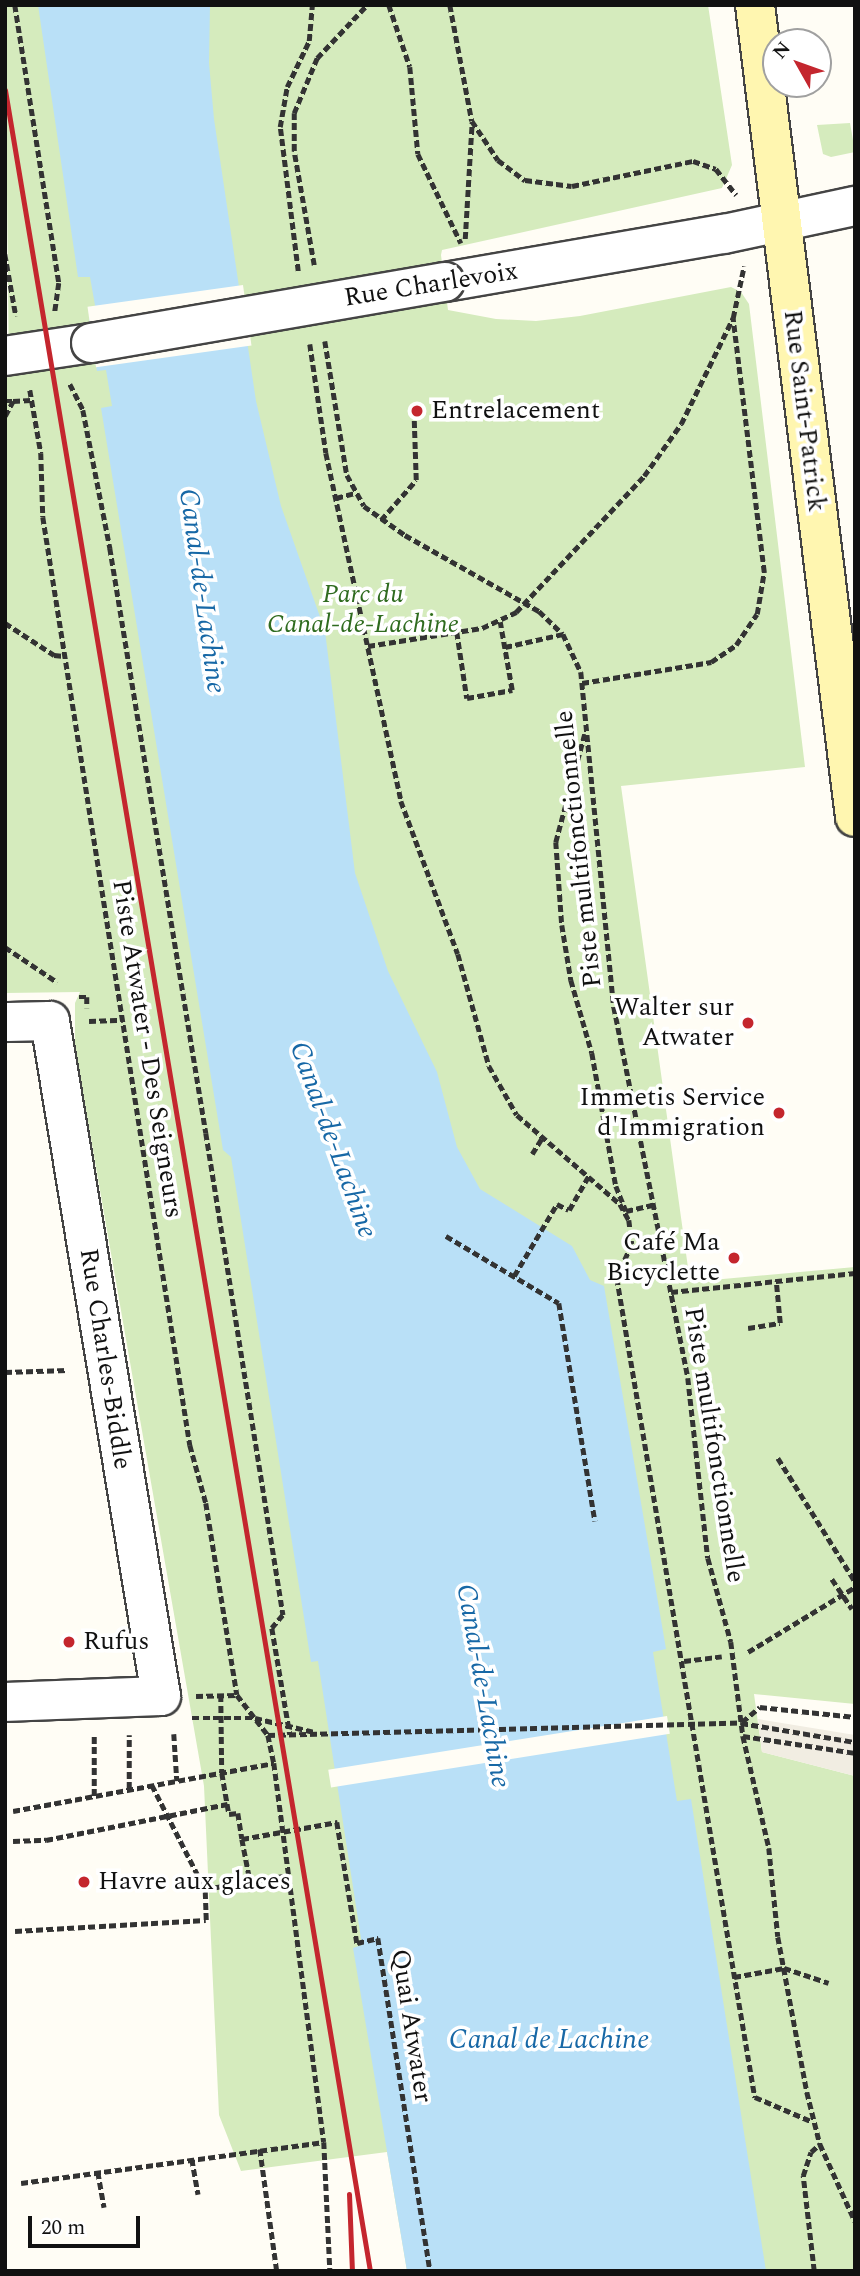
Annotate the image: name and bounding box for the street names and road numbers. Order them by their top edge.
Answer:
street label: Rue Charlevoix [342,256,520,314]
street label: Rue Saint-Patrick [776,308,832,514]
street label: Piste multifonctionnelle [549,709,609,989]
street label: Piste Atwater - Des Seigneurs [105,877,189,1221]
street label: Rue Charles-Biddle [72,1246,138,1472]
street label: Piste multifonctionnelle [677,1305,751,1585]
street label: Quai Atwater [383,1947,439,2105]

